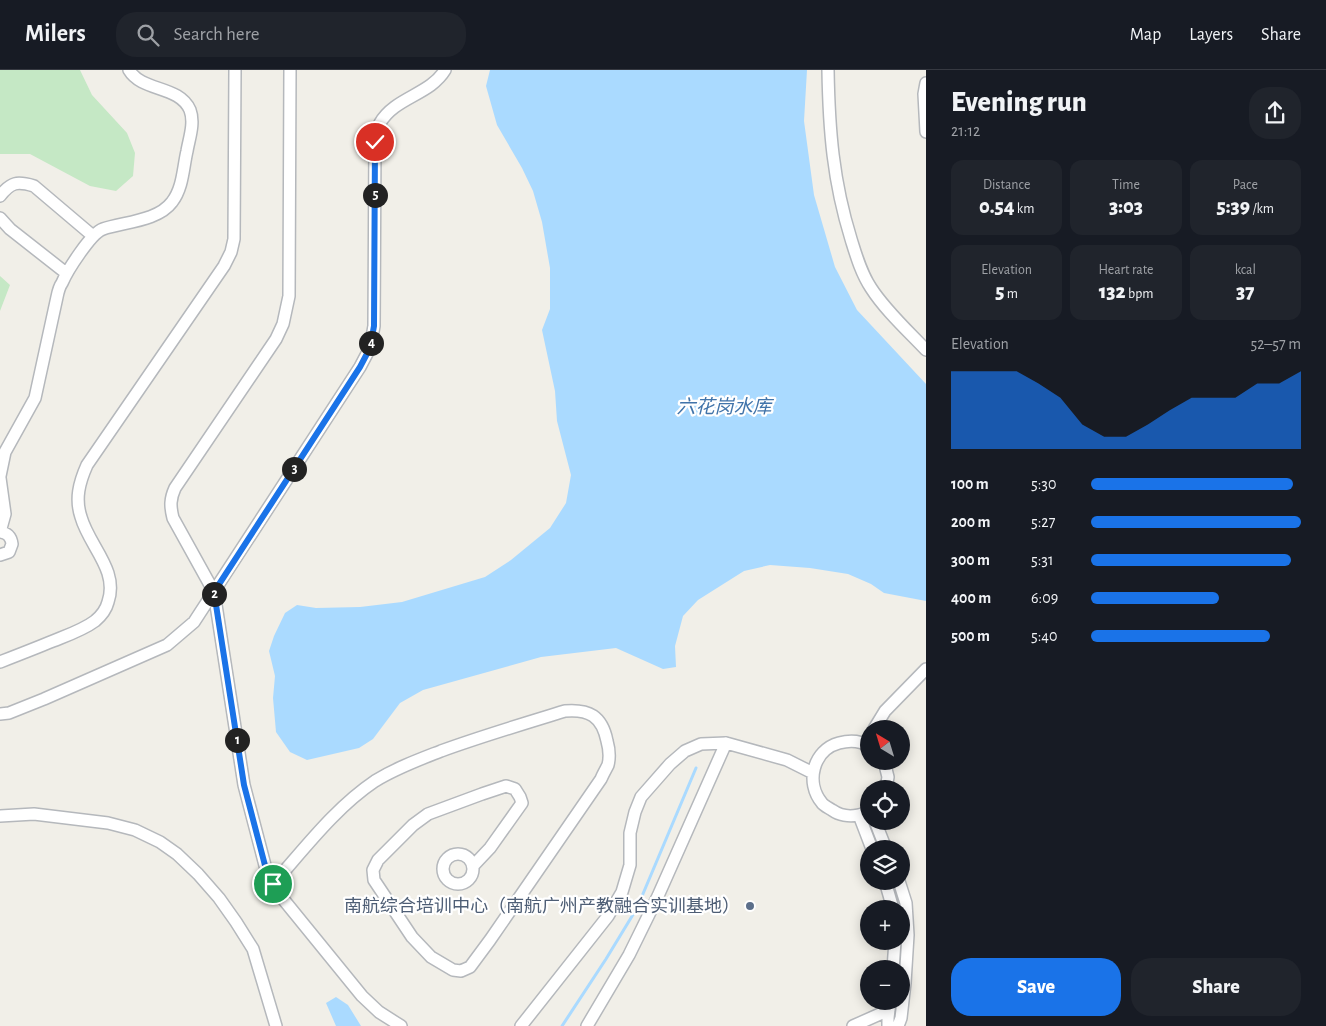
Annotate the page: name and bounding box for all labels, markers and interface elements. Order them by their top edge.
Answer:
search box [116,12,466,57]
icon: search [134,21,162,49]
text: Milers [25,22,86,46]
text: Search here [174,25,260,44]
text: Map [1130,26,1161,44]
text: Layers [1189,26,1233,44]
text: Share [1261,26,1301,44]
button: share [1249,87,1301,139]
text: Evening run [951,89,1087,117]
pin [354,121,396,163]
text: 21:12 [951,123,980,139]
icon: check [361,128,389,156]
text: Distance [983,178,1030,192]
text: Time [1112,178,1140,192]
text: Pace [1233,178,1258,192]
pin: 5 [362,182,388,208]
text: 5 [372,188,379,202]
text: 0.54 [979,196,1015,217]
text: 3:03 [1109,196,1143,217]
text: 5:39 [1217,196,1250,217]
text: km [1015,202,1034,216]
text: /km [1250,202,1274,216]
text: Elevation [981,263,1032,277]
text: Heart rate [1099,263,1153,277]
text: kcal [1235,263,1256,277]
text: 5 [995,281,1005,302]
text: 132 [1099,281,1126,302]
text: 37 [1236,281,1255,302]
text: m [1005,287,1018,301]
text: bpm [1126,287,1153,301]
pin: 4 [358,330,384,356]
text: 4 [368,336,375,350]
text: Elevation [951,336,1009,352]
text: 52–57 m [1251,336,1301,352]
water label: 六花岗水库 [676,397,774,417]
pin: 3 [282,456,306,482]
text: 3 [291,462,298,476]
text: 100 m [951,476,989,492]
text: 5:30 [1031,476,1056,492]
text: 200 m [951,514,991,530]
text: 5:27 [1031,514,1055,530]
text: 300 m [951,552,990,568]
text: 5:31 [1031,552,1053,568]
pin: 2 [202,582,226,606]
text: 2 [211,587,218,601]
text: 400 m [951,590,991,606]
text: 6:09 [1031,590,1058,606]
text: 500 m [951,628,990,644]
text: 5:40 [1031,628,1058,644]
north arrow [860,720,910,770]
map controls [860,720,910,1010]
pin: 1 [224,728,250,752]
text: 1 [235,733,240,747]
button: locate [860,780,910,830]
button: layers [860,840,910,890]
pin [252,863,294,905]
icon: arrive [259,870,287,898]
place label: 南航综合培训中心（南航广州产教融合实训基地） [344,896,740,916]
marker: 南航综合培训中心（南航广州产教融合实训基地） [744,900,756,912]
button: + [860,900,910,950]
button: Save [951,958,1121,1016]
button: Share [1131,958,1301,1016]
button: − [860,960,910,1010]

